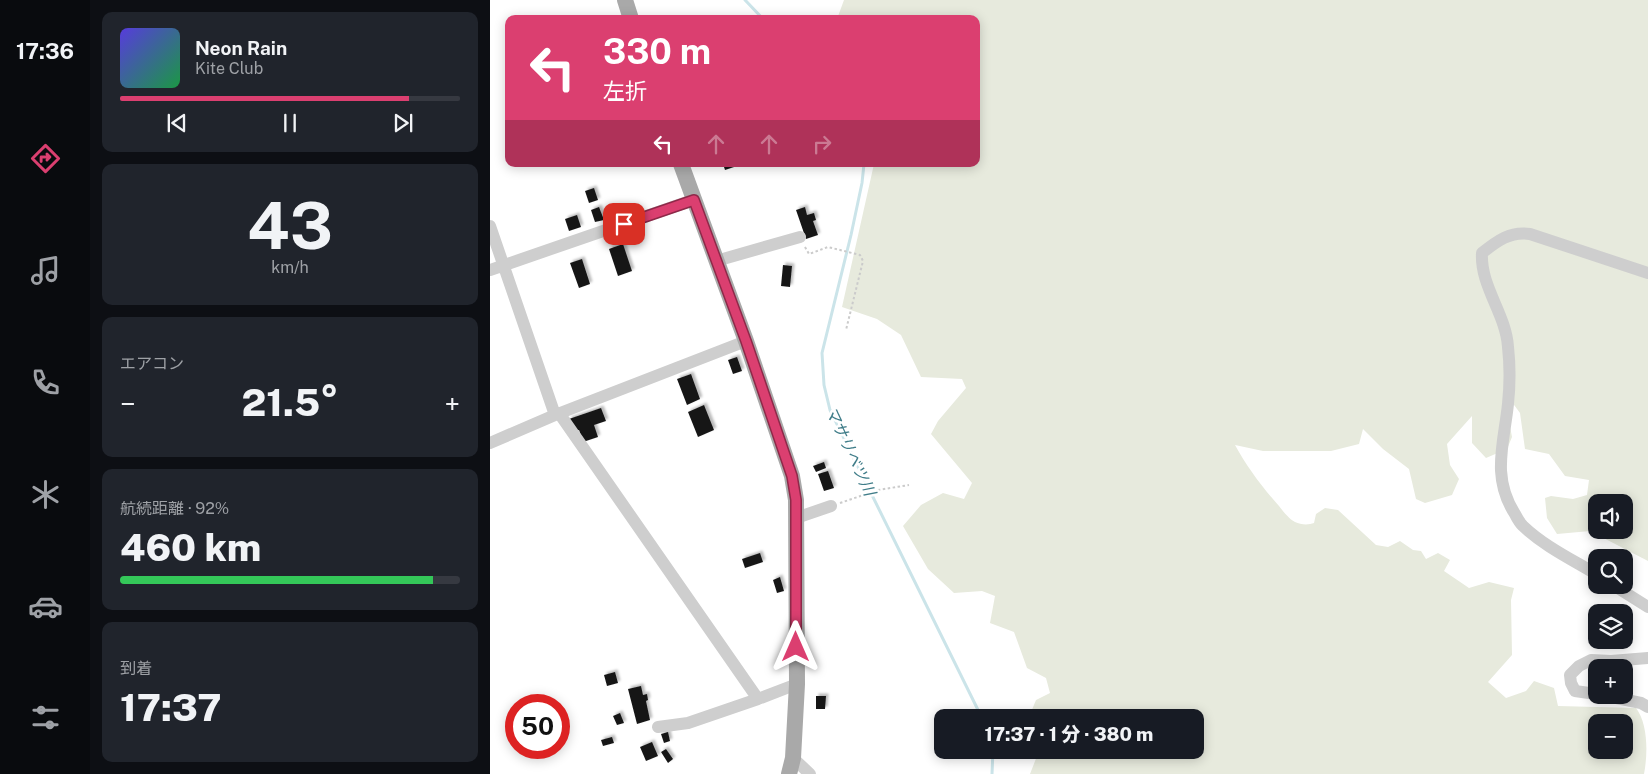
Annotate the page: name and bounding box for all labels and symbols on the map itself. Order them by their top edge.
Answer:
pin [603,203,645,245]
water label: マサリベツ川 [822,404,880,501]
position arrow [769,620,821,672]
speed limit sign: 50 [505,694,570,759]

